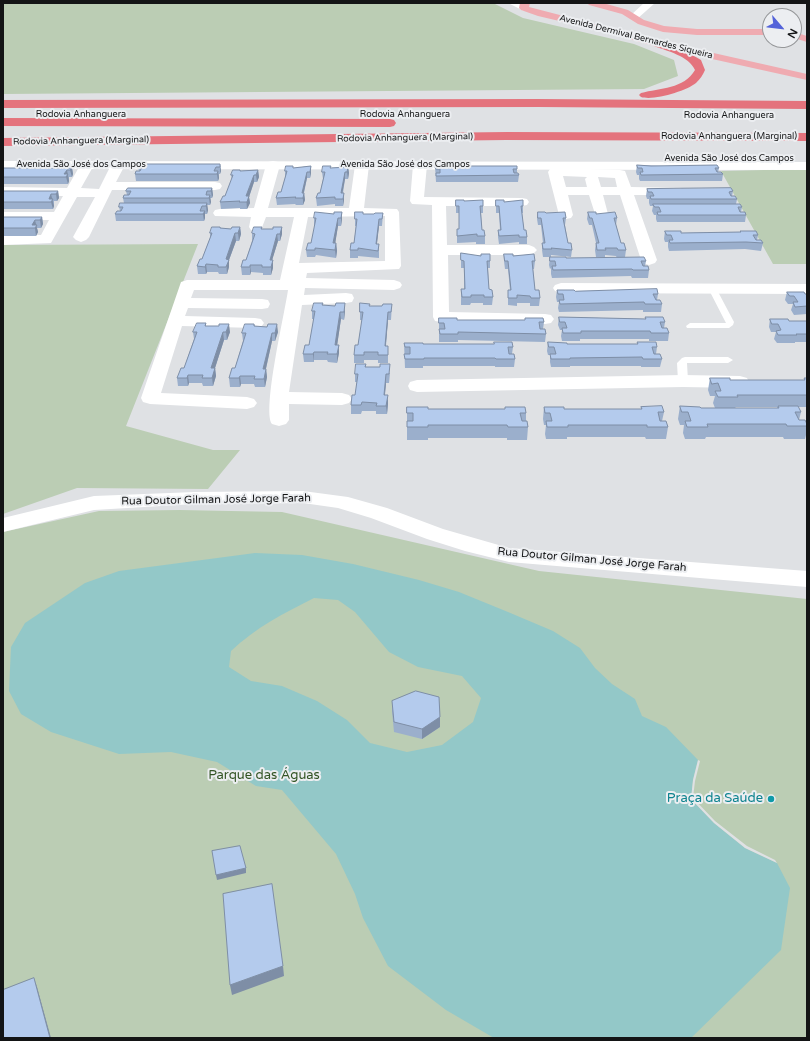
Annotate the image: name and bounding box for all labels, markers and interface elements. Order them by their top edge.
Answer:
north arrow [762,8,802,48]
street label: Avenida Dermival Bernardes Siqueira [558,13,714,61]
text: N [784,26,800,40]
street label: Rodovia Anhanguera [36,110,126,120]
street label: Rodovia Anhanguera [360,110,450,120]
street label: Rodovia Anhanguera [684,111,774,121]
street label: Rodovia Anhanguera (Marginal) [337,131,473,145]
street label: Rodovia Anhanguera (Marginal) [661,132,797,142]
street label: Rodovia Anhanguera (Marginal) [13,134,149,148]
street label: Avenida São José dos Campos [664,154,794,164]
street label: Avenida São José dos Campos [16,160,146,170]
street label: Avenida São José dos Campos [340,160,470,170]
street label: Rua Doutor Gilman José Jorge Farah [121,492,311,508]
street label: Rua Doutor Gilman José Jorge Farah [497,545,687,575]
park label: Parque das Águas [208,768,320,784]
place label: Praça da Saúde [667,791,763,807]
marker: Praça da Saúde [766,794,776,804]

